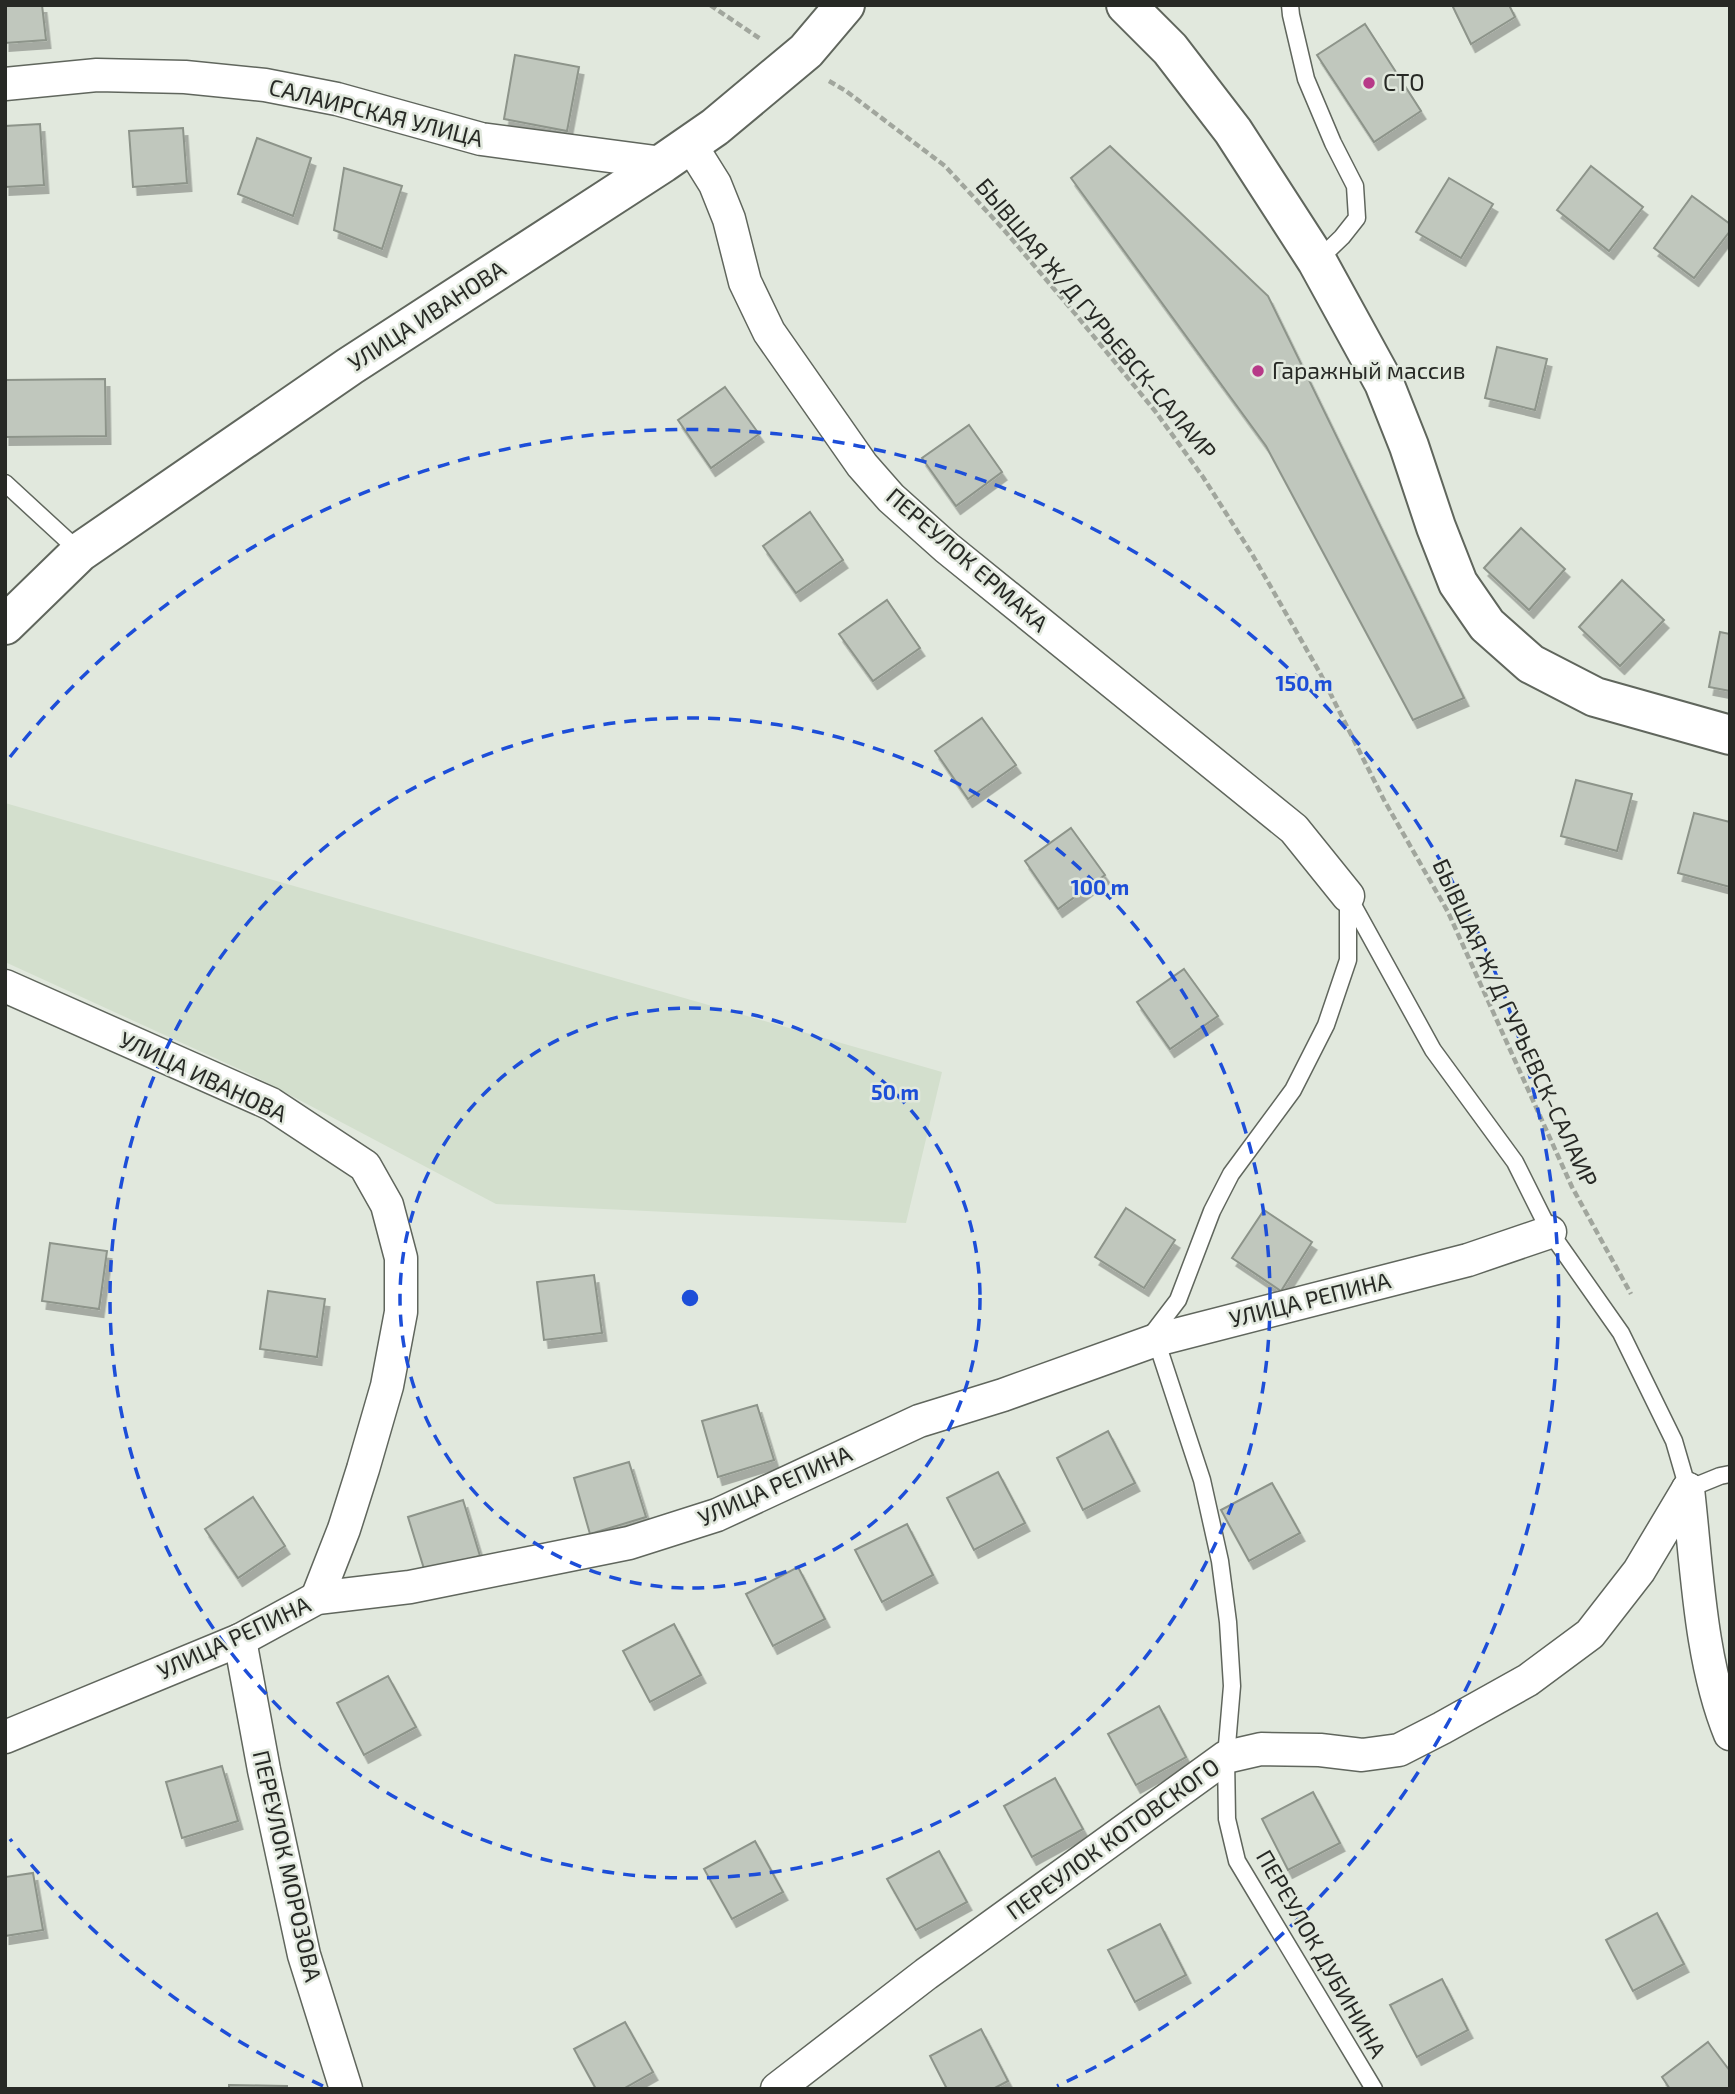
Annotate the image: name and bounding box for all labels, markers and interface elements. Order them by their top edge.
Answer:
place label: СТО [1383,68,1425,96]
street label: САЛАИРСКАЯ УЛИЦА [266,72,487,152]
marker: СТО [1361,75,1377,91]
street label: БЫВШАЯ Ж/Д ГУРЬЕВСК-САЛАИР [971,172,1223,465]
street label: УЛИЦА ИВАНОВА [343,254,511,376]
place label: Гаражный массив [1272,356,1465,384]
marker: Гаражный массив [1250,363,1266,379]
street label: ПЕРЕУЛОК ЕРМАКА [881,481,1055,637]
text: 150 m [1276,670,1332,695]
street label: БЫВШАЯ Ж/Д ГУРЬЕВСК-САЛАИР [1427,854,1604,1191]
text: 100 m [1071,874,1129,899]
street label: УЛИЦА ИВАНОВА [115,1025,292,1128]
text: 50 m [871,1079,919,1104]
street label: УЛИЦА РЕПИНА [1226,1265,1394,1333]
centre of rings [678,1286,702,1310]
street label: УЛИЦА РЕПИНА [693,1438,857,1532]
street label: УЛИЦА РЕПИНА [153,1589,315,1685]
street label: ПЕРЕУЛОК МОРОЗОВА [248,1747,328,1985]
street label: ПЕРЕУЛОК КОТОВСКОГО [1001,1752,1224,1925]
street label: ПЕРЕУЛОК ДУБИНИНА [1251,1845,1393,2063]

